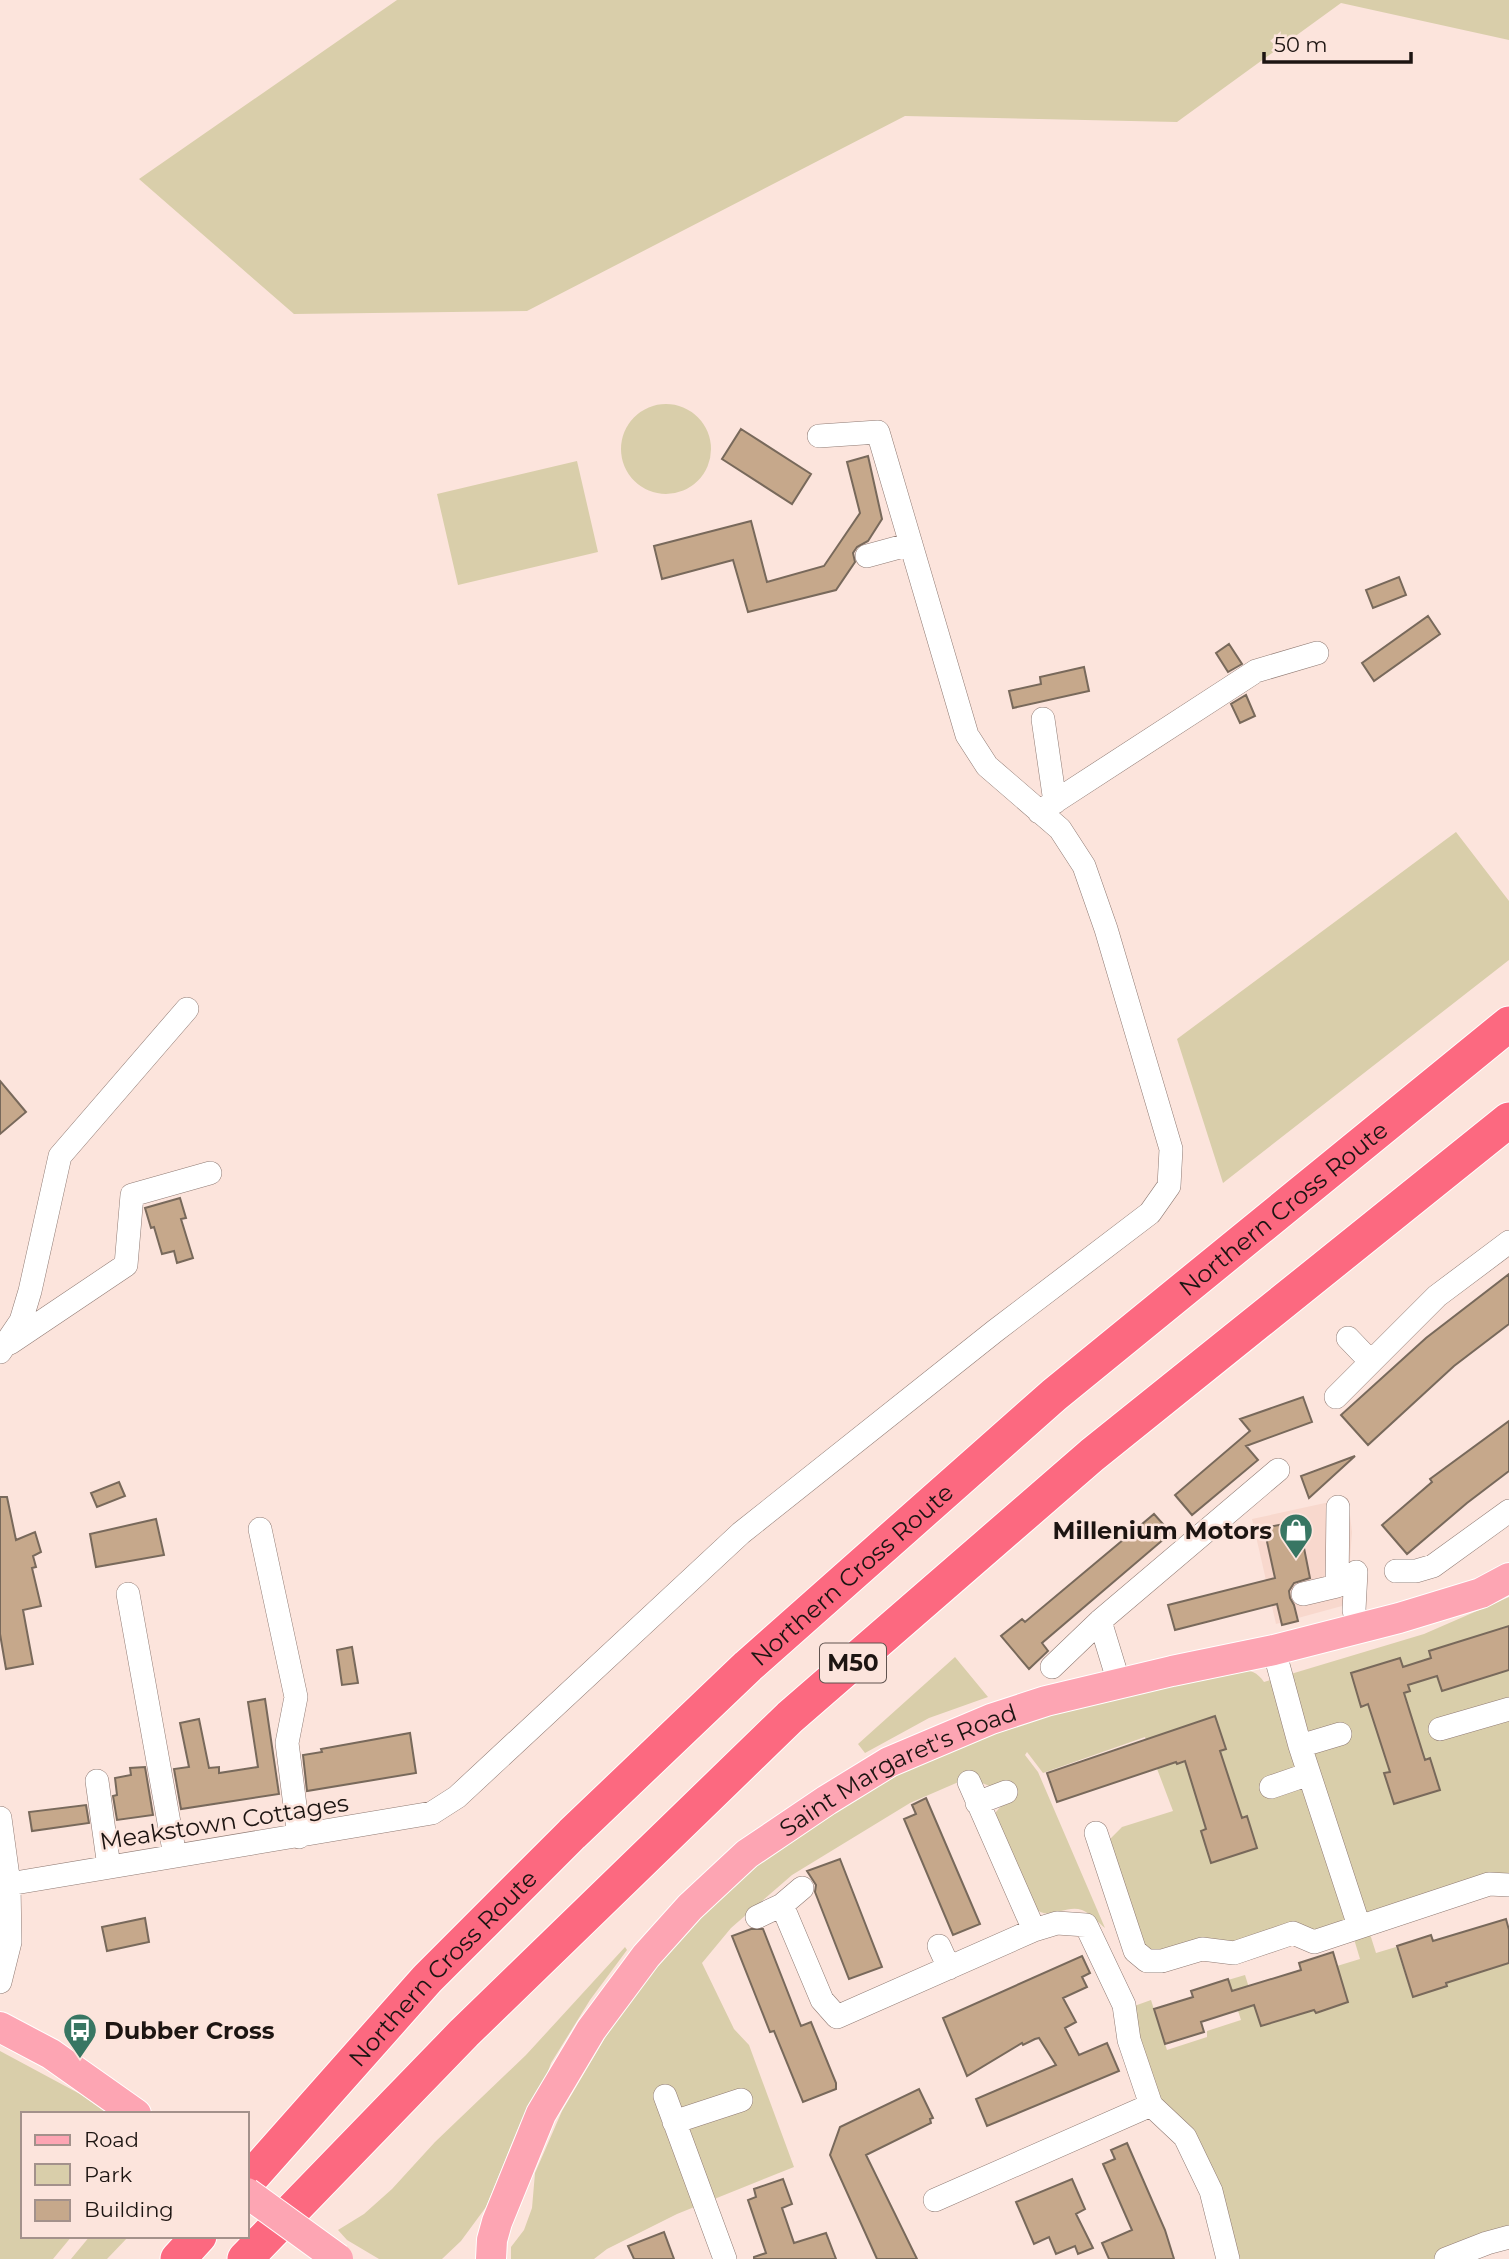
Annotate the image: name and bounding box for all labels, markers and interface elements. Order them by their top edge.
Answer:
scale bar [1264,21,1411,65]
text: 50 m [1274,32,1328,57]
street label: Northern Cross Route [1173,1115,1393,1302]
street label: Northern Cross Route [744,1477,959,1672]
shop icon: Millenium Motors [1277,1511,1315,1560]
place label: Millenium Motors [1053,1516,1272,1545]
road number: M50 [820,1644,886,1682]
street label: Saint Margaret's Road [774,1697,1020,1842]
street label: Meakstown Cottages [98,1788,350,1856]
street label: Northern Cross Route [342,1863,543,2072]
bus stop icon: Dubber Cross [61,2011,99,2060]
place label: Dubber Cross [104,2016,275,2045]
legend [21,2112,248,2238]
text: Road [84,2127,139,2152]
text: Park [84,2162,132,2187]
text: Building [84,2197,174,2222]

